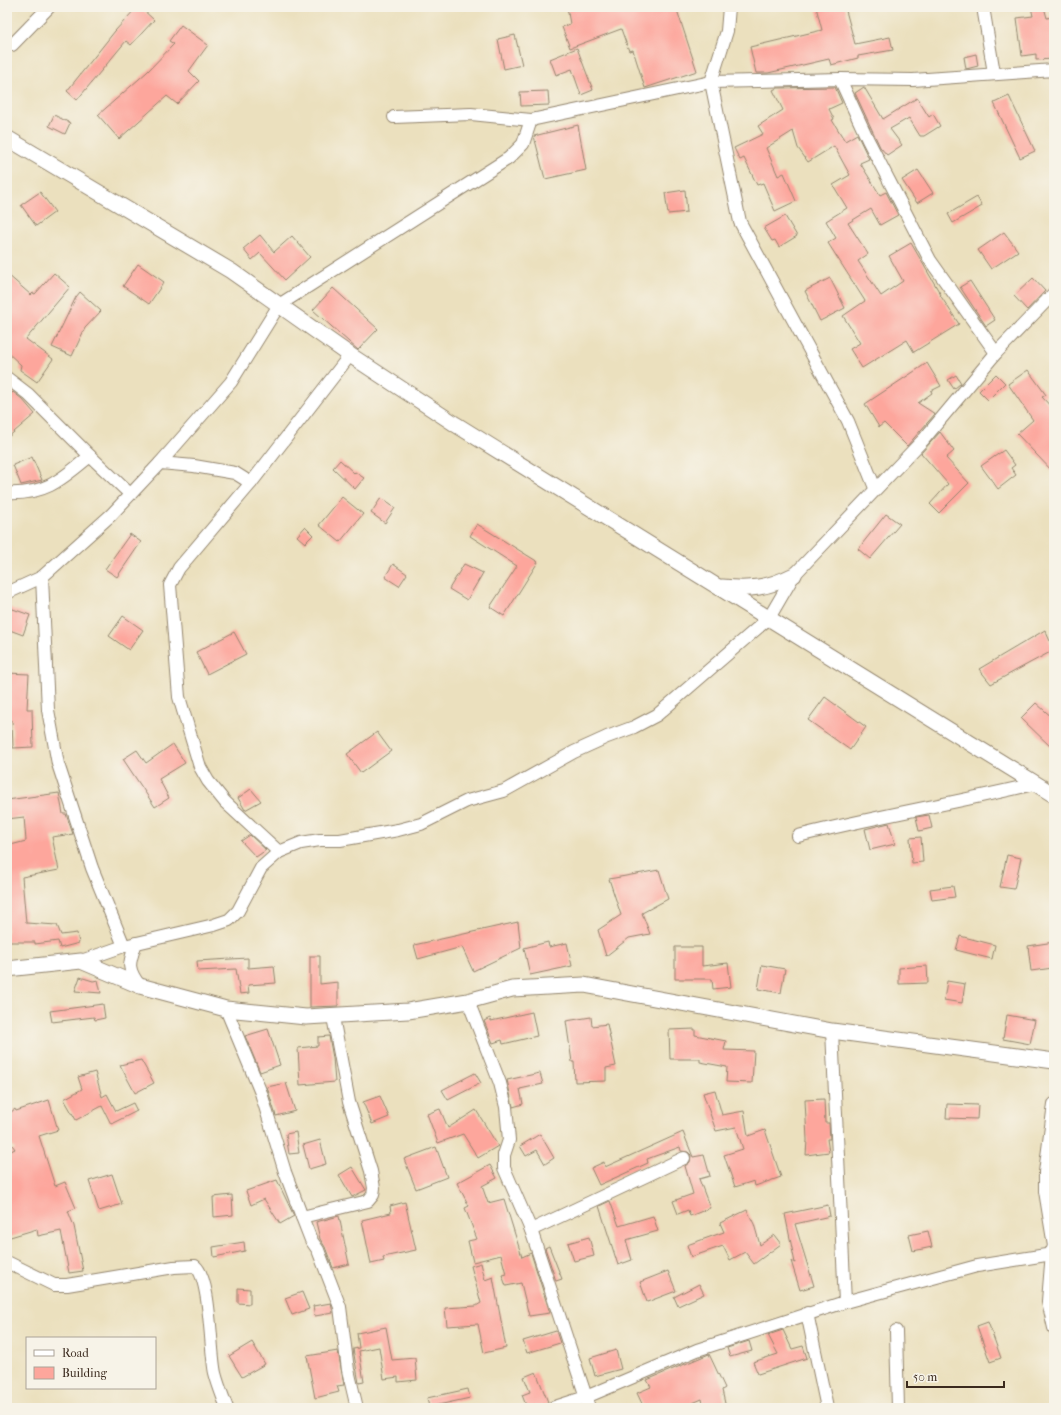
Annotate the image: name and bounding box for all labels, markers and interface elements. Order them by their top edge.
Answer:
legend [26,1337,156,1389]
text: Road [62,1346,89,1360]
scale bar [907,1363,1004,1389]
text: Building [62,1366,107,1380]
text: 50 m [913,1370,937,1384]

